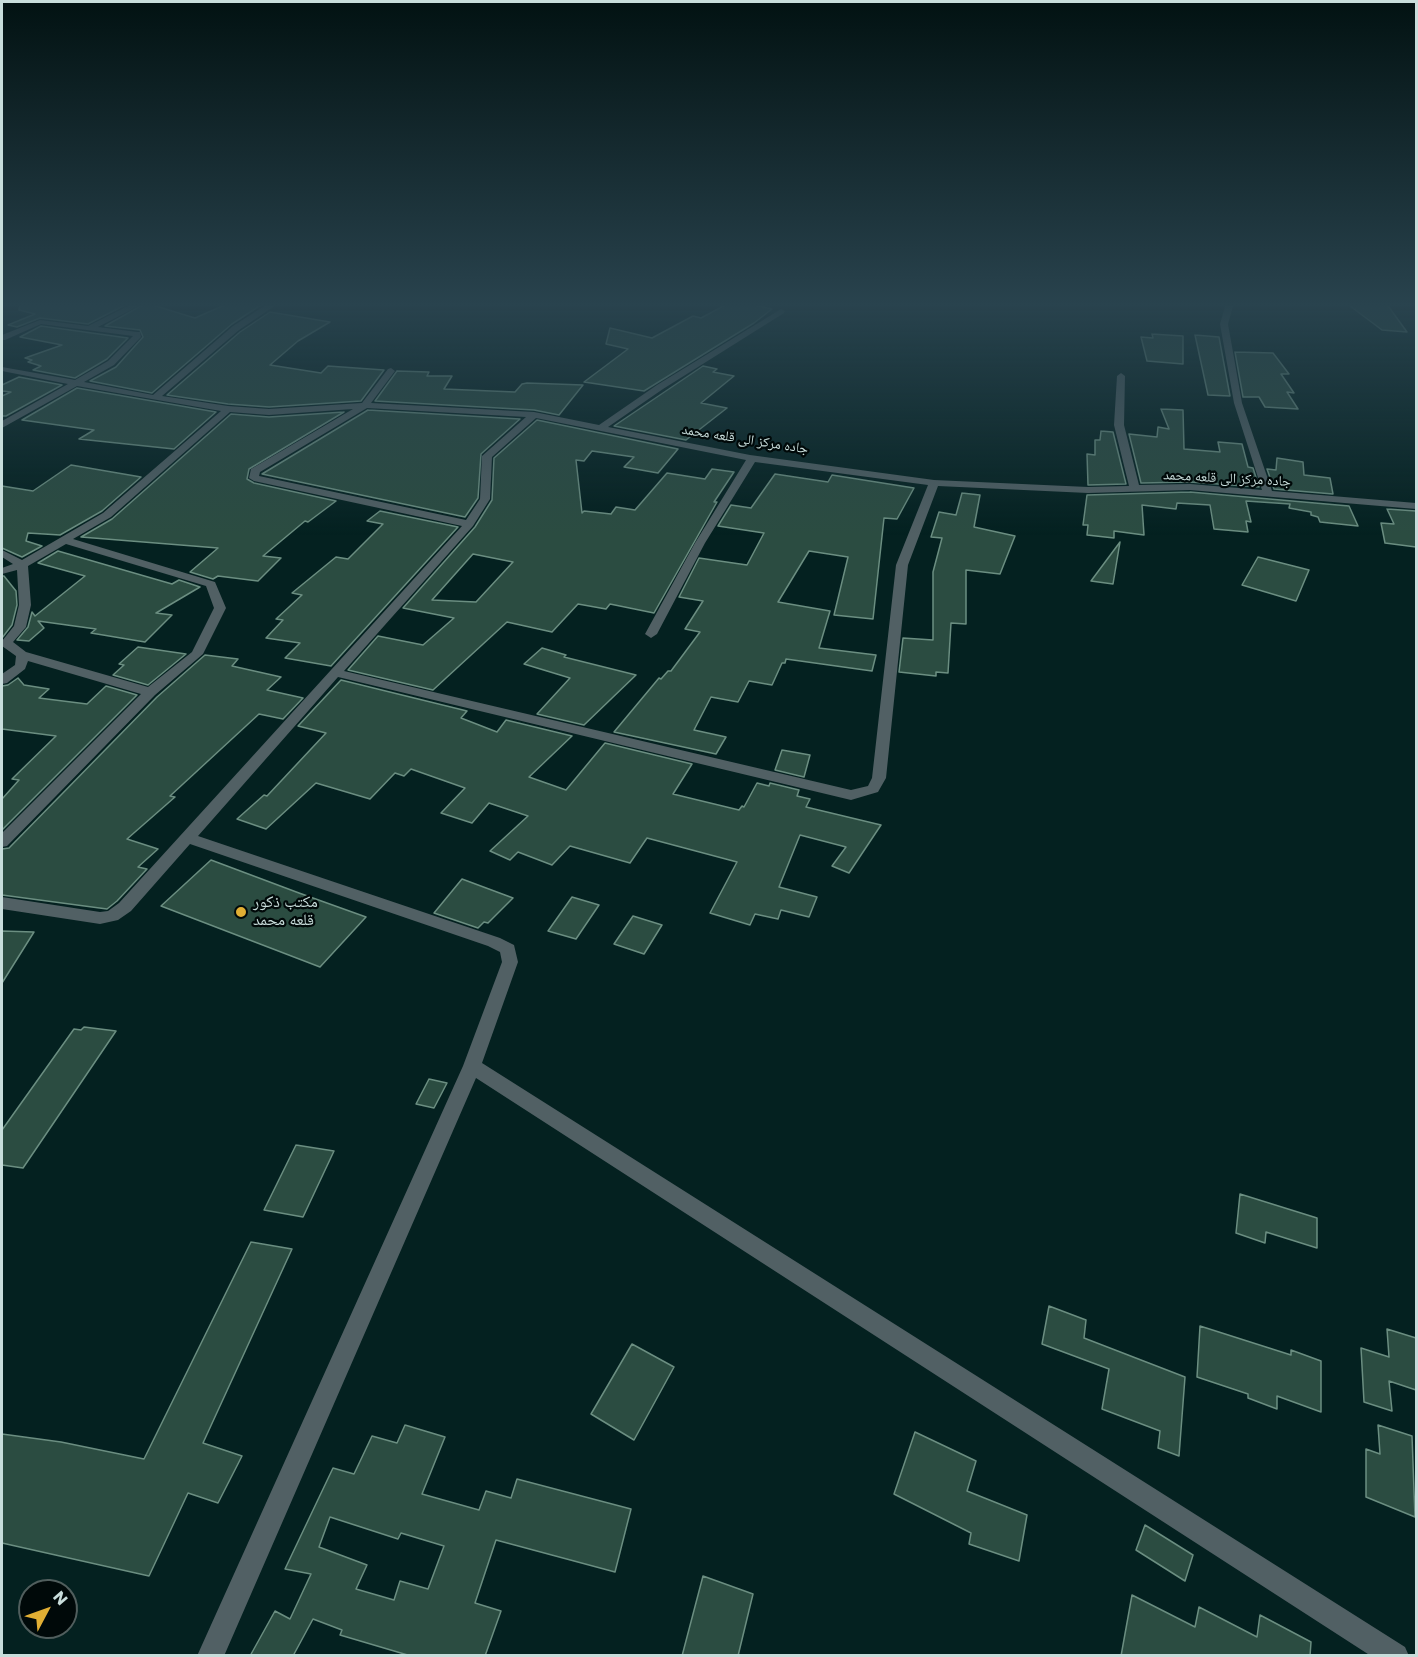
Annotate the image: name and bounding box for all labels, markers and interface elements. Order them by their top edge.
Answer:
street label: جاده مرکز الی قلعه محمد [681,422,809,458]
street label: جاده مرکز الی قلعه محمد [1163,467,1291,491]
place label: مکتب ذکور قلعه محمد [253,893,318,931]
marker: مکتب ذکور قلعه محمد [234,905,248,919]
north arrow [18,1579,78,1639]
text: N [48,1586,73,1610]

